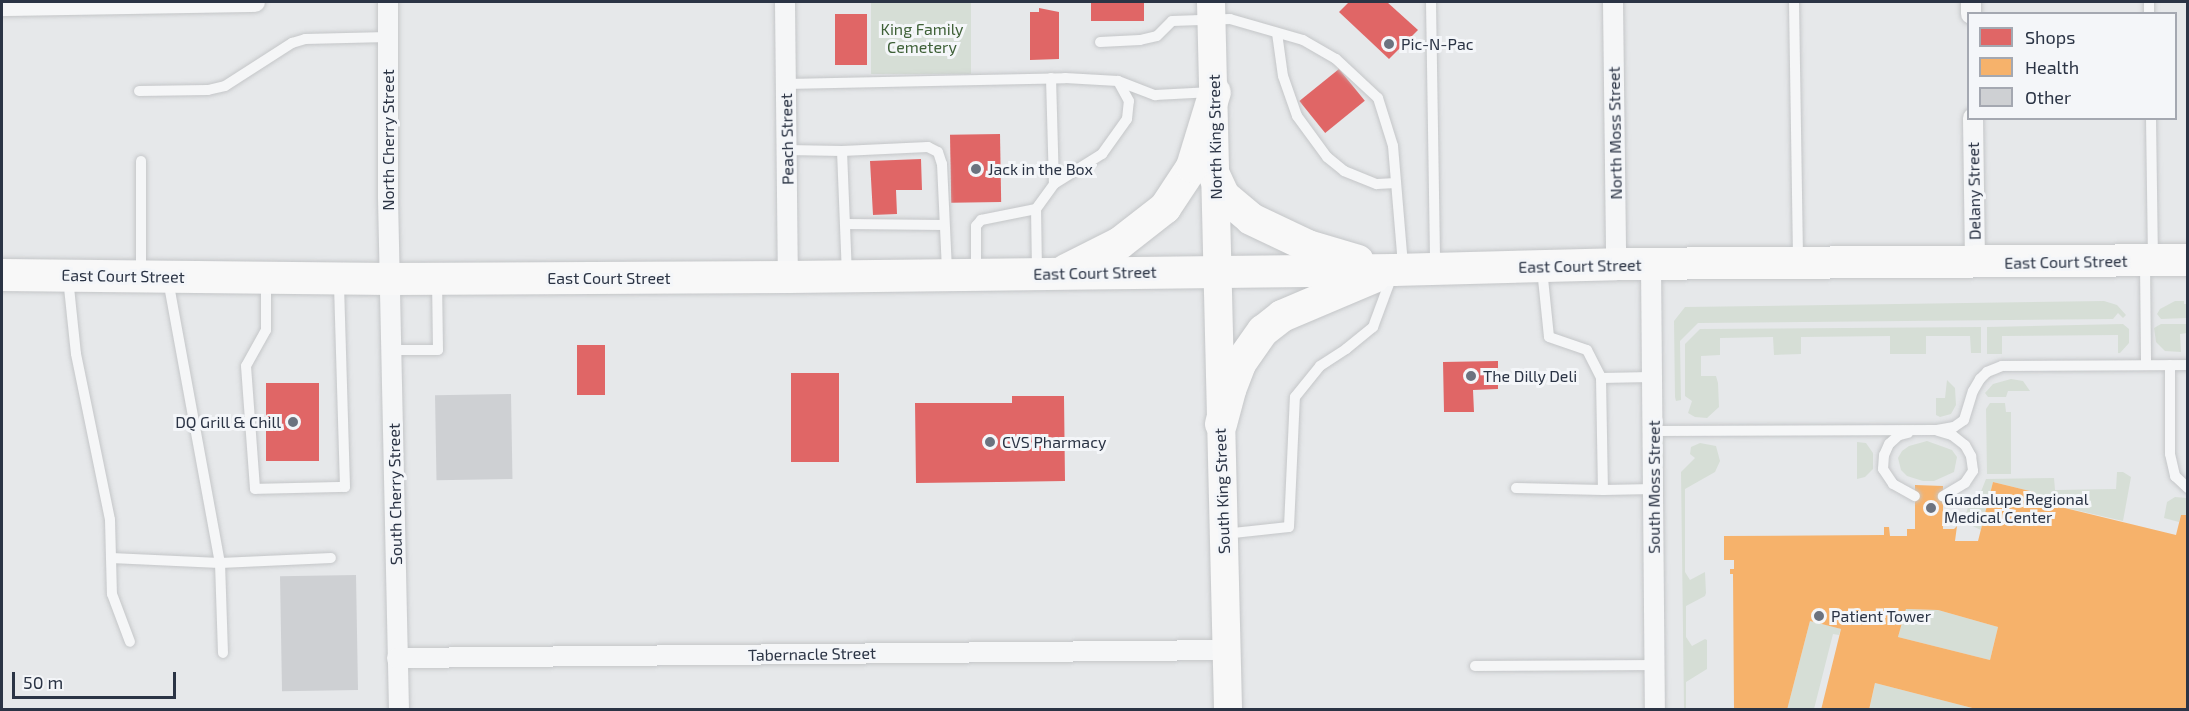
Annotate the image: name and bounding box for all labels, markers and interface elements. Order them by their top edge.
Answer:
legend [1967,12,2177,120]
park label: King Family Cemetery [880,19,964,57]
text: Shops [2025,26,2075,48]
place label: Pic-N-Pac [1401,34,1474,54]
marker: Pic-N-Pac [1382,37,1396,51]
text: Health [2025,56,2079,78]
street label: North Moss Street [1604,66,1626,200]
street label: North Cherry Street [378,69,398,211]
street label: North King Street [1204,74,1226,200]
text: Other [2025,86,2071,108]
street label: Peach Street [777,93,797,185]
street label: Delany Street [1964,142,1984,240]
place label: Jack in the Box [988,159,1093,179]
marker: Jack in the Box [969,162,983,176]
street label: East Court Street [2004,251,2128,273]
street label: East Court Street [1518,255,1642,277]
street label: East Court Street [1033,262,1157,284]
street label: East Court Street [61,265,185,287]
street label: East Court Street [547,268,671,288]
place label: The Dilly Deli [1483,366,1577,386]
marker: The Dilly Deli [1464,369,1478,383]
place label: DQ Grill & Chill [175,412,281,432]
marker: DQ Grill & Chill [286,415,300,429]
street label: South Moss Street [1644,420,1664,554]
street label: South Cherry Street [384,423,406,565]
street label: South King Street [1210,428,1234,554]
place label: CVS Pharmacy [1002,432,1106,452]
marker: CVS Pharmacy [983,435,997,449]
place label: Guadalupe Regional Medical Center [1944,489,2088,527]
marker: Guadalupe Regional Medical Center [1922,499,1940,517]
place label: Patient Tower [1831,606,1931,626]
marker: Patient Tower [1812,609,1826,623]
street label: Tabernacle Street [748,643,876,665]
scale bar [15,660,178,698]
text: 50 m [23,671,63,693]

